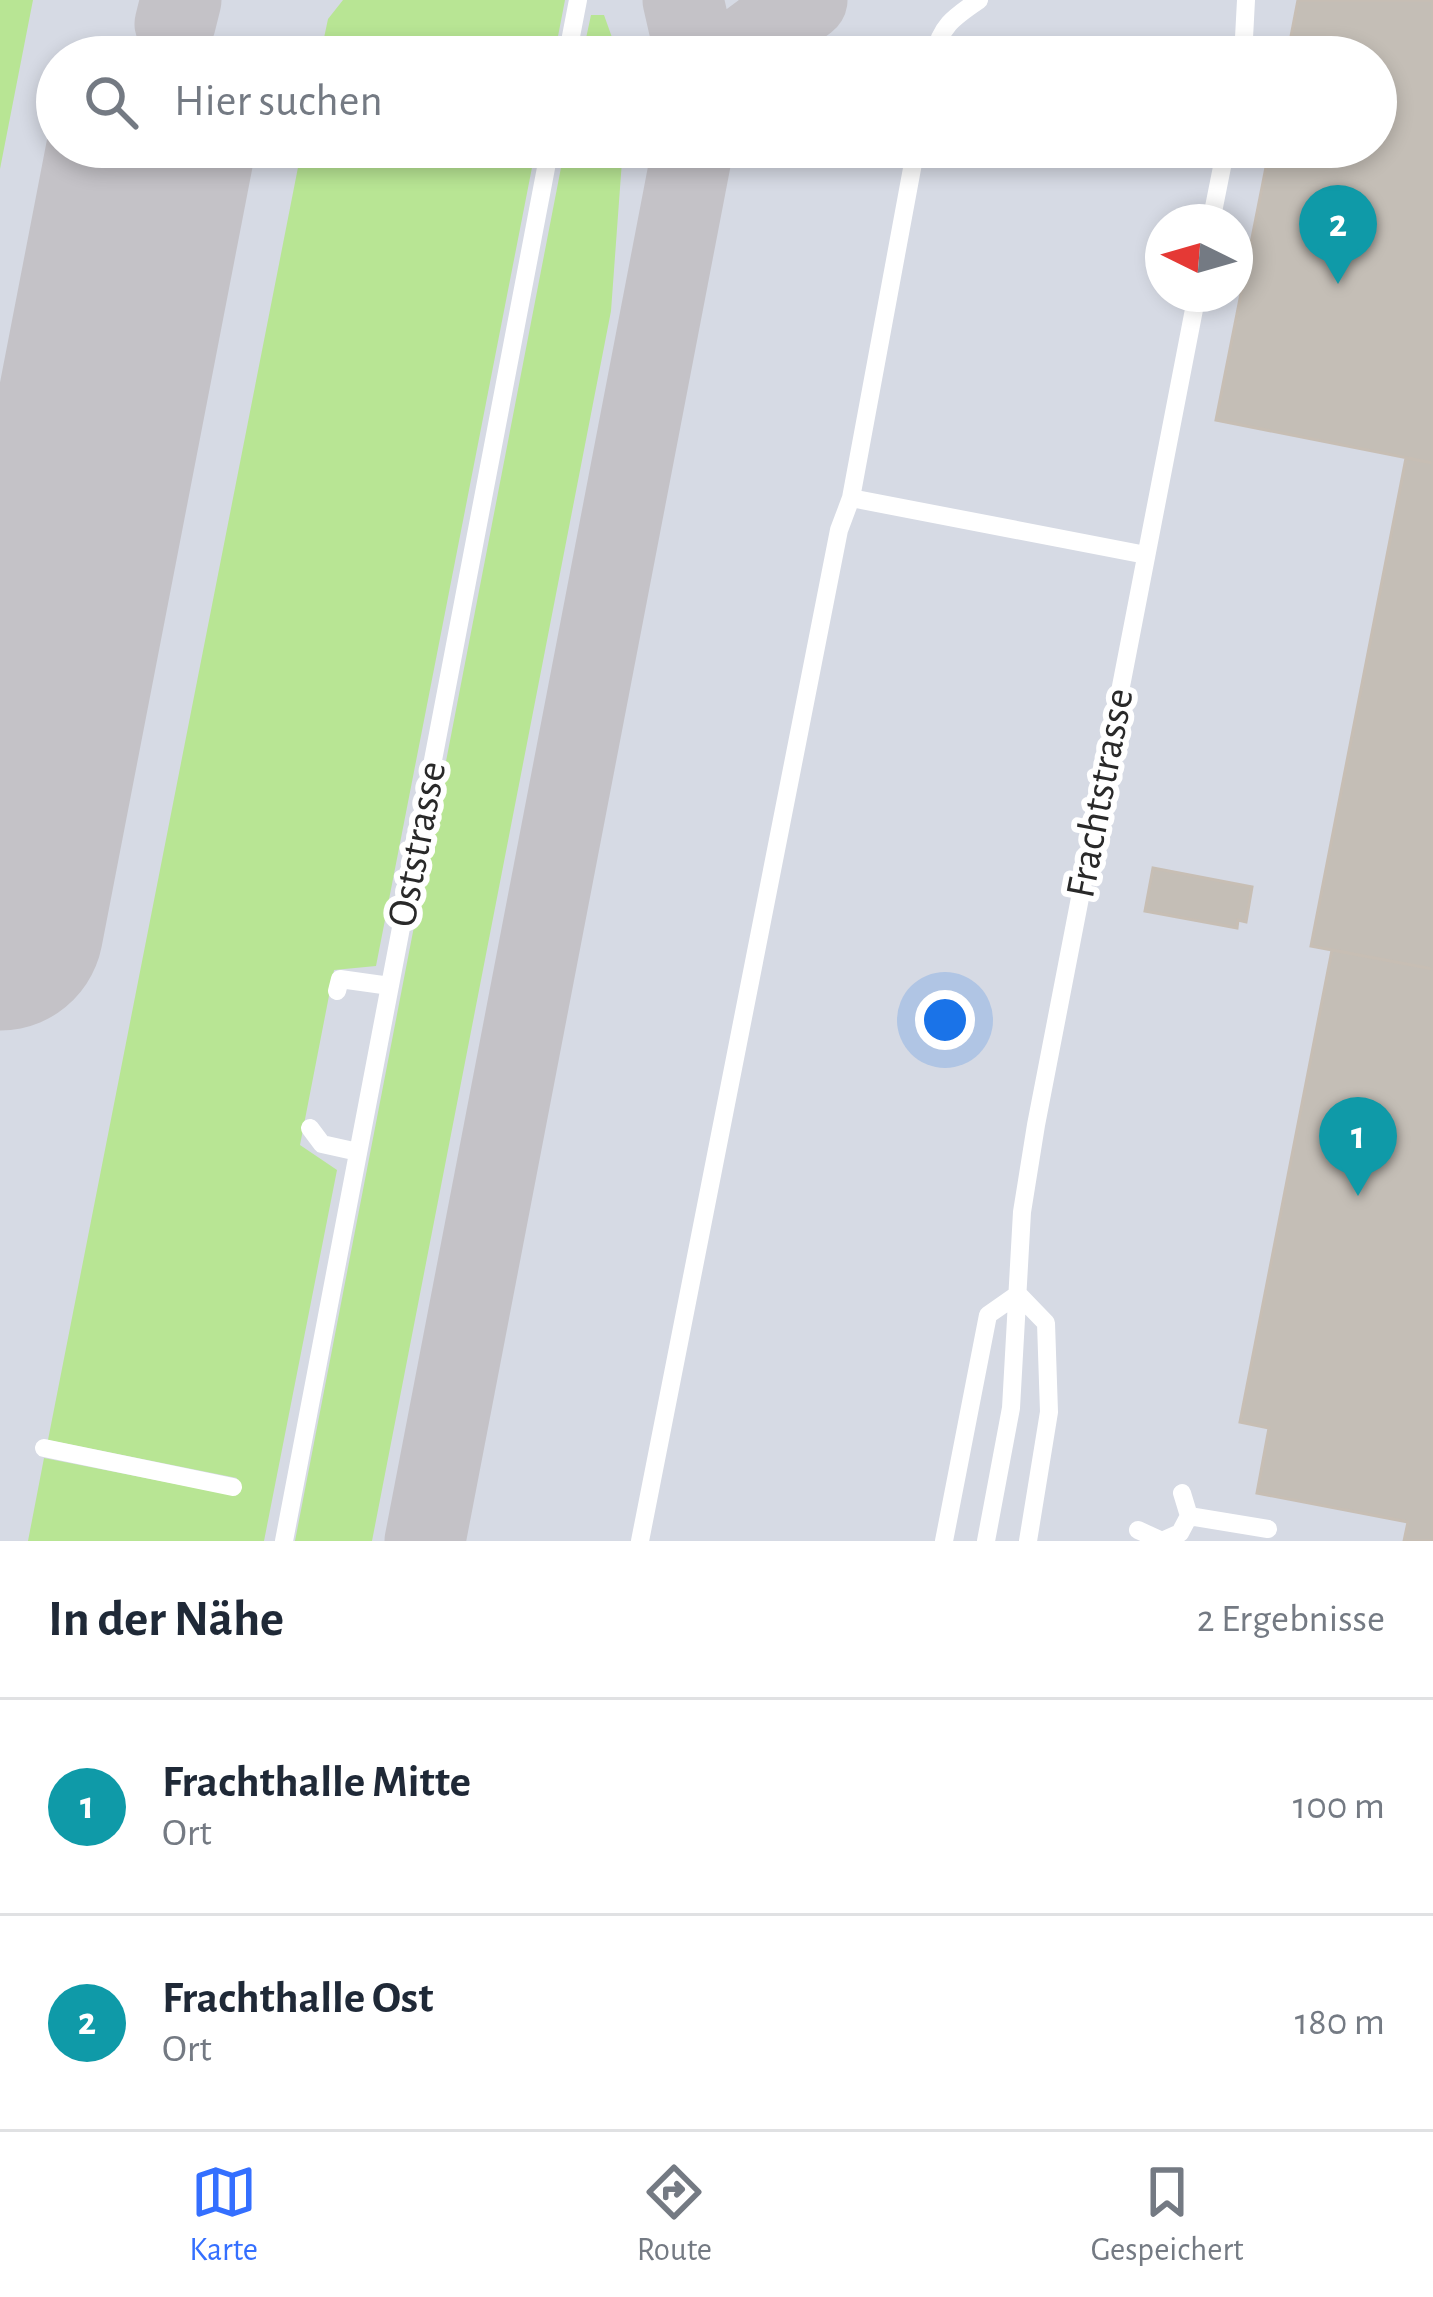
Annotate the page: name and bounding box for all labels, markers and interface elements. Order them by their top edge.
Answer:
search box [36,36,1397,168]
icon: search [78,69,144,135]
text: Hier suchen [174,79,383,124]
pin: 2 [1299,185,1377,284]
north arrow [1145,204,1253,312]
street label: Frachtstrasse [1059,685,1141,901]
street label: Oststrasse [380,758,454,930]
your location [915,990,975,1050]
pin: 1 [1319,1097,1397,1196]
text: In der Nähe [48,1594,284,1645]
text: 2 Ergebnisse [1197,1600,1385,1639]
text: Frachthalle Mitte [162,1760,471,1805]
text: 1 [80,1787,94,1826]
text: 100 m [1293,1787,1385,1826]
text: Ort [162,1814,212,1853]
text: Frachthalle Ost [162,1976,433,2021]
text: 2 [78,2003,96,2042]
text: 180 m [1295,2003,1385,2042]
text: Ort [162,2030,212,2069]
tab: Karte [189,2159,258,2271]
tab: Route [637,2159,712,2271]
tab: Gespeichert [1091,2159,1244,2271]

